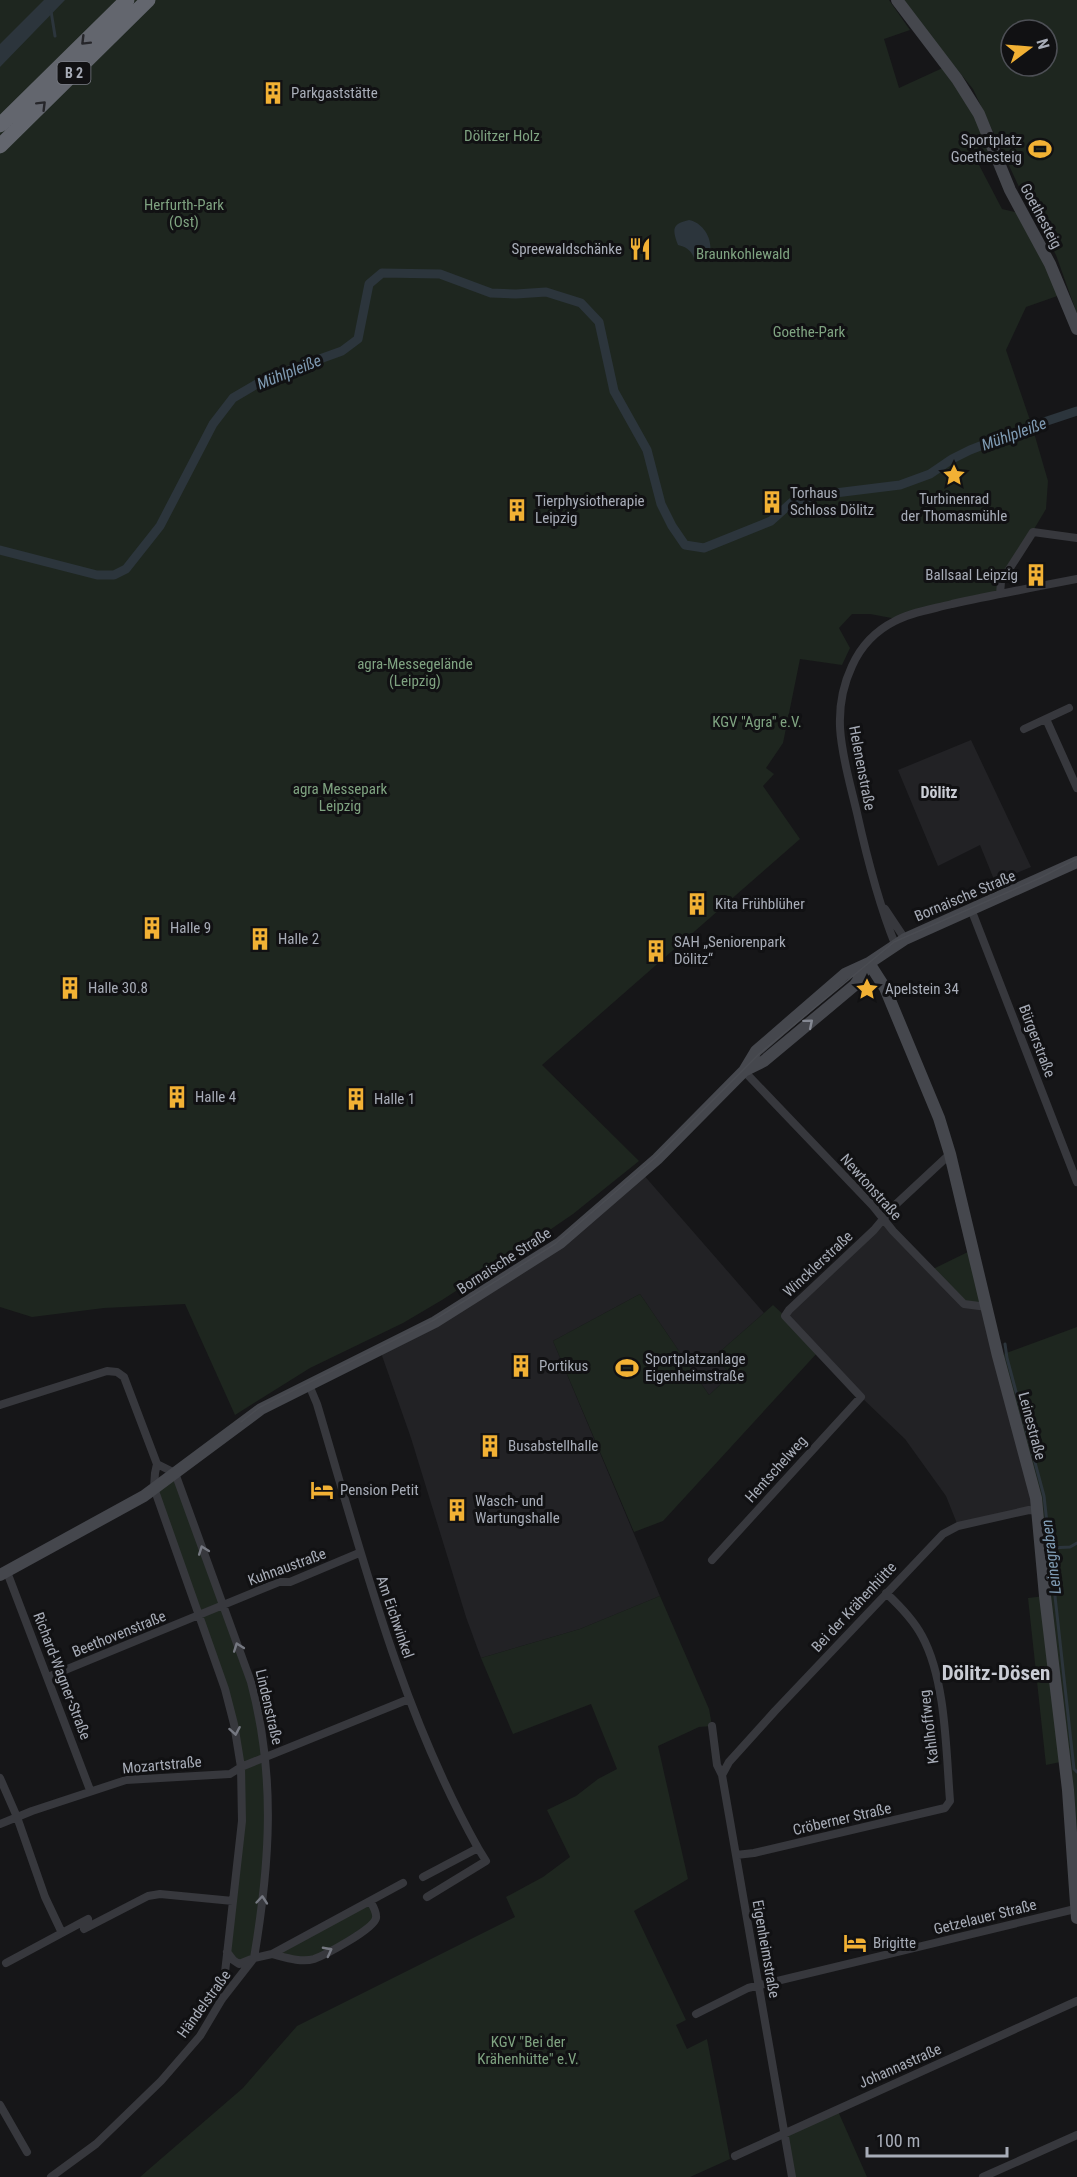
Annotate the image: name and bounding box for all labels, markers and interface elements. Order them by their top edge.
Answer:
north arrow [999,18,1059,78]
one-way arrow [81,34,91,45]
text: N [1032,37,1053,51]
road number: B 2 [58,62,90,84]
building icon: Parkgaststätte [260,80,286,106]
place label: Parkgaststätte [291,84,378,102]
one-way arrow [35,101,45,112]
park label: Dölitzer Holz [464,127,540,145]
place label: Sportplatz Goethesteig [951,131,1022,166]
sports icon: Sportplatz Goethesteig [1027,136,1053,162]
street label: Goethesteig [1016,180,1066,252]
park label: Herfurth-Park (Ost) [144,196,224,231]
restaurant icon: Spreewaldschänke [627,236,653,262]
place label: Spreewaldschänke [511,240,622,258]
park label: Braunkohlewald [696,245,790,263]
park label: Goethe-Park [773,323,846,341]
water label: Mühlpleiße [254,351,324,393]
water label: Mühlpleiße [979,413,1049,455]
place icon: Turbinenrad der Thomasmühle [941,462,967,488]
place label: Torhaus Schloss Dölitz [790,484,874,519]
building icon: Torhaus Schloss Dölitz [759,489,785,515]
place label: Turbinenrad der Thomasmühle [901,490,1007,525]
place label: Tierphysiotherapie Leipzig [535,492,645,527]
building icon: Tierphysiotherapie Leipzig [504,497,530,523]
building icon: Ballsaal Leipzig [1023,562,1049,588]
place label: Ballsaal Leipzig [925,566,1018,584]
park label: agra-Messegelände (Leipzig) [357,655,473,690]
park label: KGV "Agra" e.V. [712,713,802,731]
street label: Helenenstraße [845,724,879,812]
park label: agra Messepark Leipzig [293,780,387,815]
district label: Dölitz [920,783,958,802]
street label: Bornaische Straße [912,867,1018,925]
building icon: Kita Frühblüher [684,891,710,917]
place label: Kita Frühblüher [715,895,805,913]
building icon: Halle 9 [139,915,165,941]
place label: Halle 9 [170,919,211,937]
building icon: Halle 2 [247,926,273,952]
place label: Halle 2 [278,930,319,948]
place label: SAH „Seniorenpark Dölitz“ [674,933,786,968]
building icon: SAH „Seniorenpark Dölitz“ [643,938,669,964]
building icon: Halle 30.8 [57,975,83,1001]
place icon: Apelstein 34 [854,976,880,1002]
place label: Halle 30.8 [88,979,148,997]
place label: Apelstein 34 [885,980,959,998]
street label: Bürgerstraße [1015,1002,1059,1080]
one-way arrow [802,1019,813,1030]
building icon: Halle 4 [164,1084,190,1110]
building icon: Halle 1 [343,1086,369,1112]
place label: Halle 4 [195,1088,236,1106]
place label: Halle 1 [374,1090,415,1108]
street label: Newtonstraße [837,1150,905,1224]
street label: Bornaische Straße [454,1224,554,1298]
street label: Wincklerstraße [780,1227,856,1301]
place label: Sportplatzanlage Eigenheimstraße [645,1350,746,1385]
building icon: Portikus [508,1353,534,1379]
sports icon: Sportplatzanlage Eigenheimstraße [614,1355,640,1381]
place label: Portikus [539,1357,589,1375]
street label: Leinestraße [1014,1390,1050,1462]
street label: Hentschelweg [741,1432,811,1506]
building icon: Busabstellhalle [477,1433,503,1459]
place label: Busabstellhalle [508,1437,598,1455]
hotel icon: Pension Petit [309,1477,335,1503]
place label: Pension Petit [340,1481,419,1499]
place label: Wasch- und Wartungshalle [475,1492,560,1527]
building icon: Wasch- und Wartungshalle [444,1497,470,1523]
water label: Leinegraben [1037,1519,1065,1595]
one-way arrow [198,1545,211,1556]
street label: Kuhnaustraße [245,1545,329,1589]
street label: Bei der Krähenhütte [808,1558,900,1656]
street label: Am Eichwinkel [372,1573,418,1661]
street label: Beethovenstraße [69,1607,169,1661]
street label: Richard-Wagner-Straße [29,1610,95,1742]
one-way arrow [233,1642,246,1653]
district label: Dölitz-Dösen [942,1661,1050,1685]
street label: Lindenstraße [252,1667,286,1747]
street label: Kahlhoffweg [916,1689,942,1765]
one-way arrow [228,1725,241,1735]
street label: Mozartstraße [122,1753,202,1777]
street label: Cröberner Straße [791,1799,893,1839]
one-way arrow [255,1896,268,1905]
street label: Getzelauer Straße [932,1896,1038,1938]
street label: Eigenheimstraße [749,1899,783,1999]
hotel icon: Brigitte [842,1930,868,1956]
place label: Brigitte [873,1934,916,1952]
one-way arrow [321,1947,332,1958]
street label: Händelstraße [173,1967,235,2041]
park label: KGV "Bei der Krähenhütte" e.V. [477,2033,579,2068]
street label: Johannastraße [856,2040,944,2092]
scale bar [867,2120,1006,2158]
text: 100 m [876,2130,920,2151]

